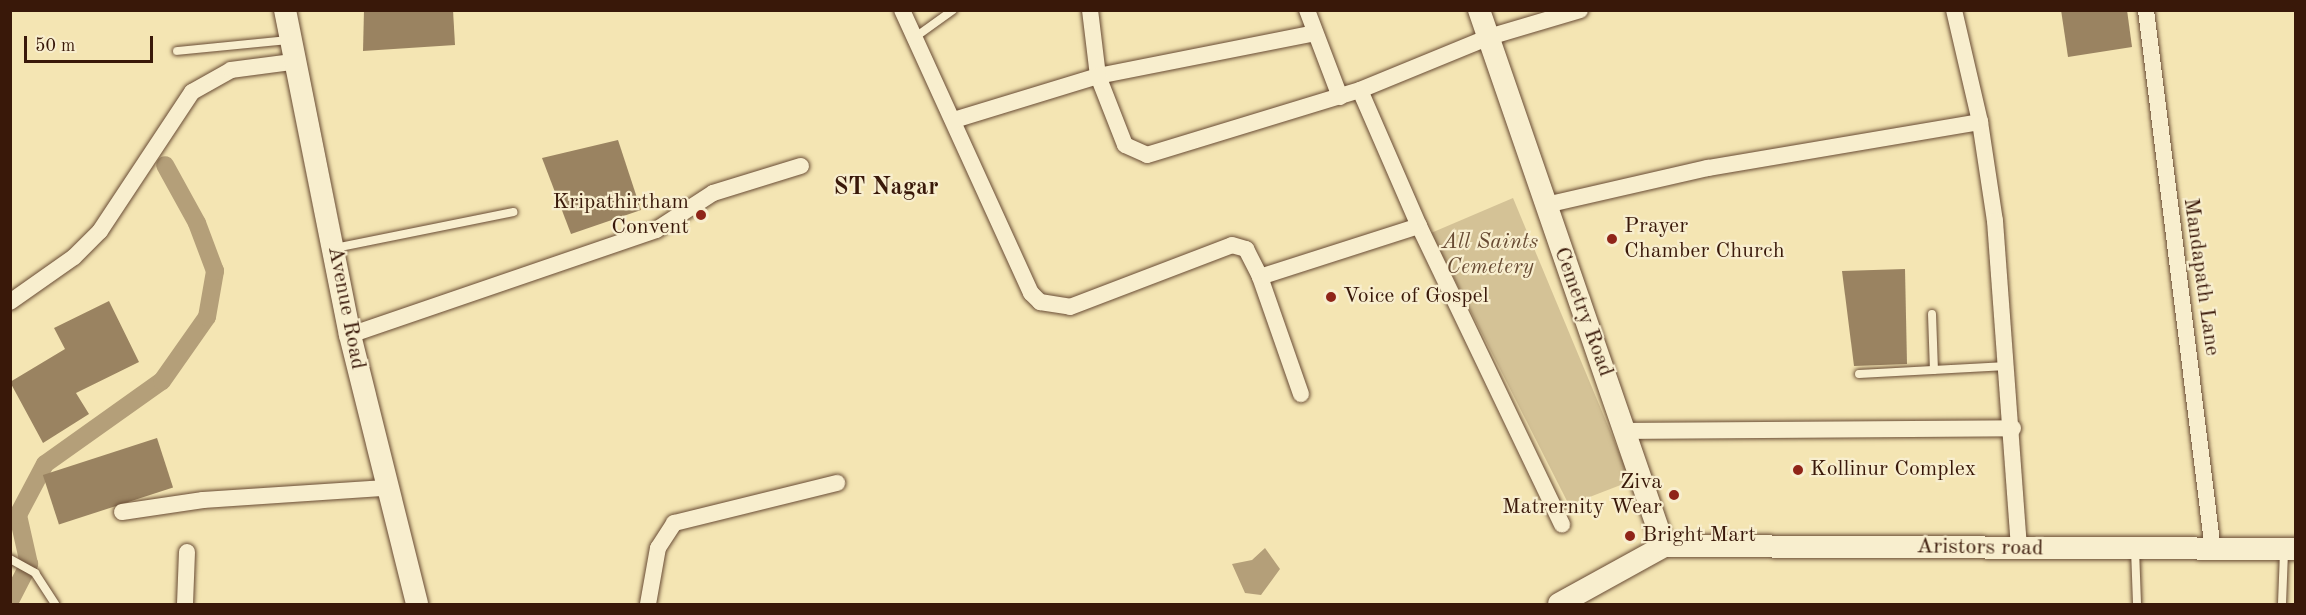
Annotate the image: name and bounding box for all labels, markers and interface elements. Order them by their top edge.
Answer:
scale bar [27,24,156,62]
text: 50 m [35,37,75,55]
district label: ST Nagar [833,175,939,203]
place label: Kripathirtham Convent [553,189,689,240]
street label: Mandapath Lane [2177,196,2225,358]
marker: Kripathirtham Convent [694,208,708,222]
place label: Prayer Chamber Church [1624,213,1785,264]
park label: All Saints Cemetery [1442,229,1538,280]
marker: Prayer Chamber Church [1605,232,1619,246]
street label: Avenue Road [321,244,371,372]
street label: Cemetry Road [1547,244,1619,380]
place label: Voice of Gospel [1343,284,1489,310]
marker: Voice of Gospel [1324,290,1338,304]
place label: Kollinur Complex [1810,457,1976,483]
marker: Kollinur Complex [1791,463,1805,477]
place label: Ziva Matrernity Wear [1502,469,1662,520]
marker: Ziva Matrernity Wear [1667,488,1681,502]
place label: Bright Mart [1642,523,1756,549]
marker: Bright Mart [1623,529,1637,543]
street label: Aristors road [1916,534,2044,562]

